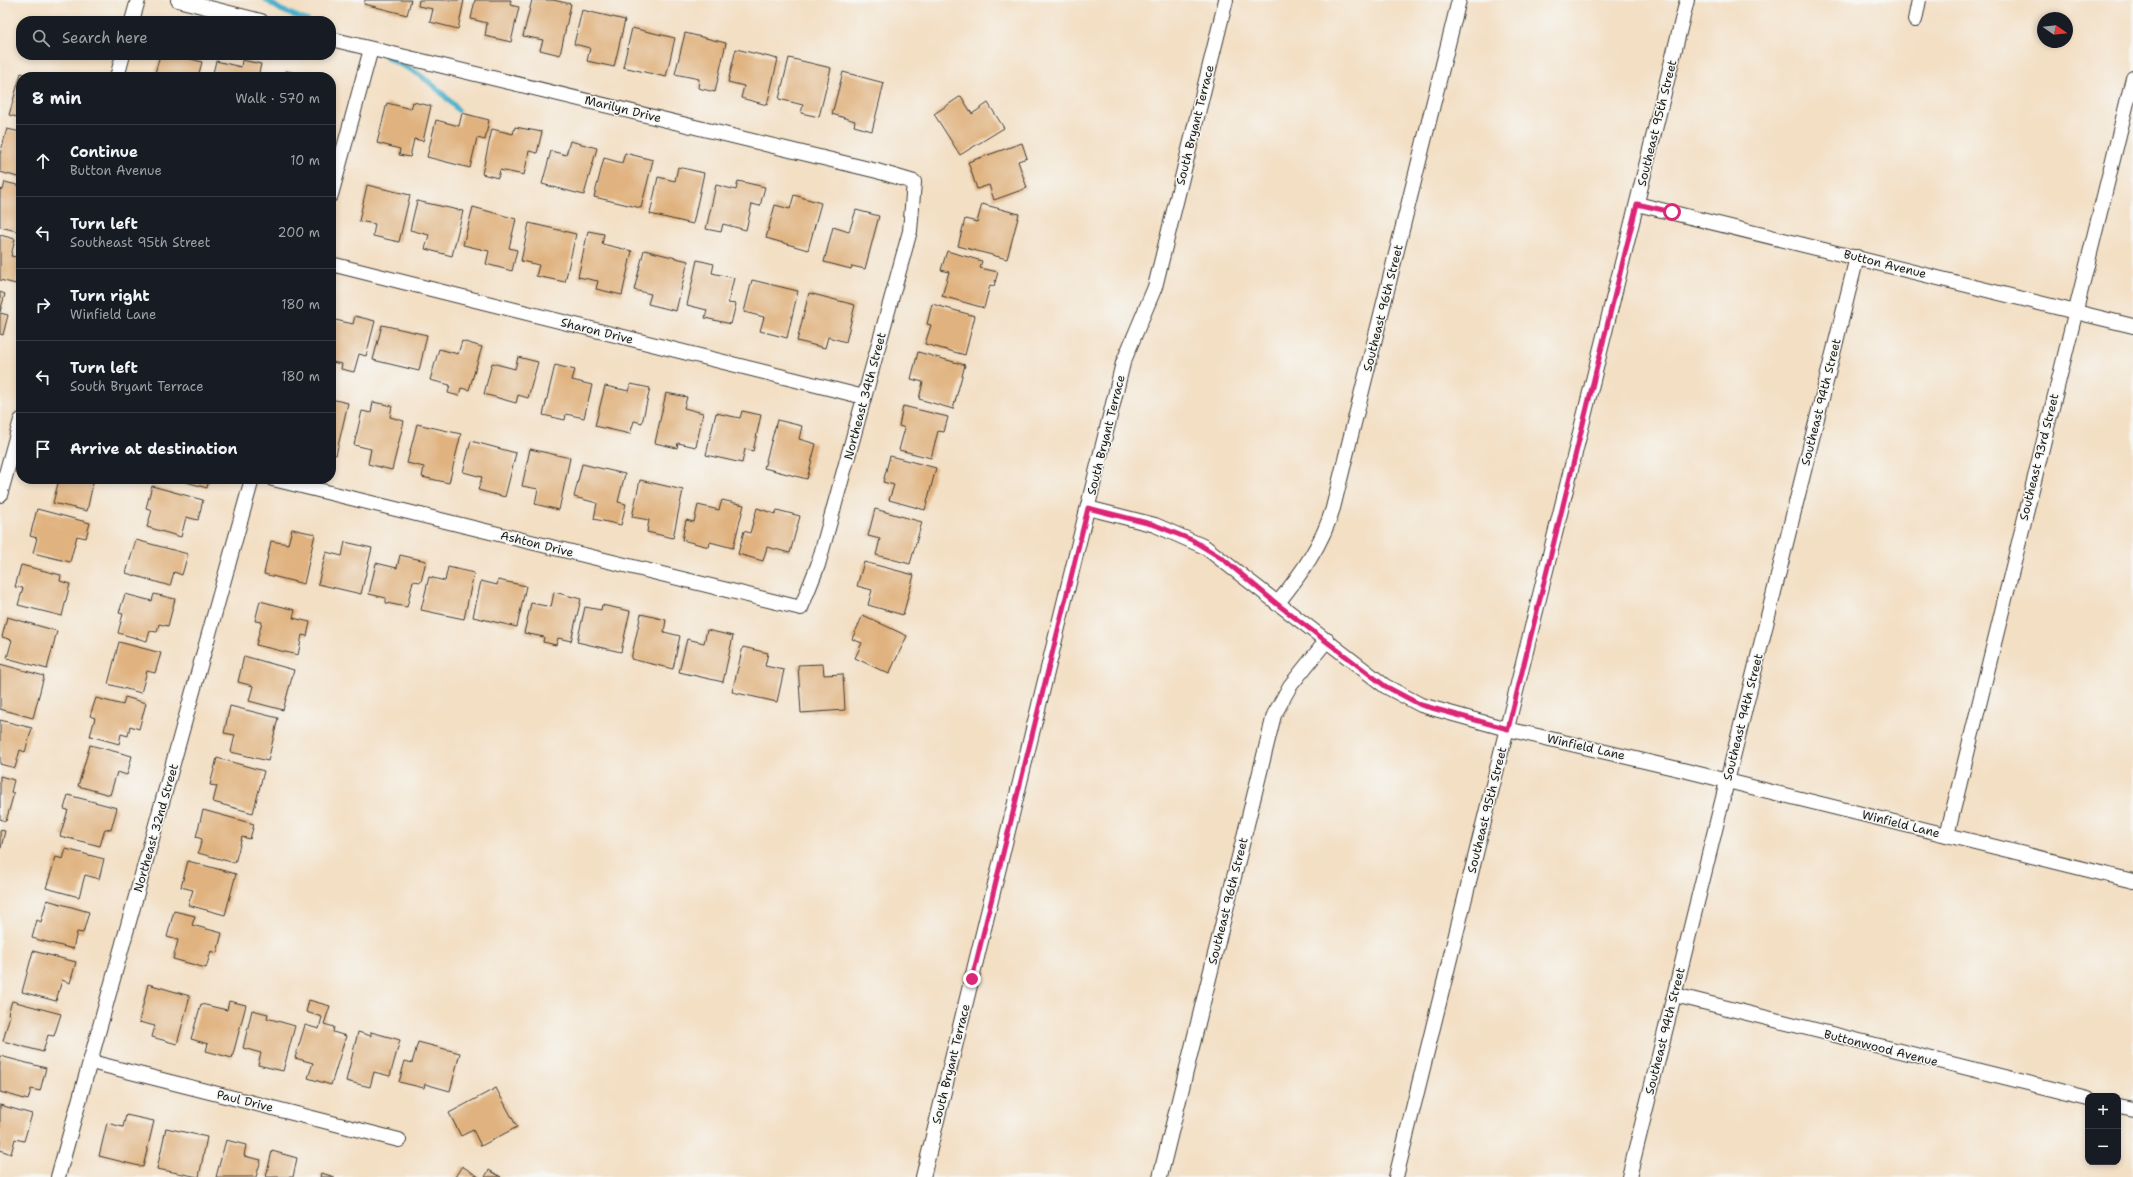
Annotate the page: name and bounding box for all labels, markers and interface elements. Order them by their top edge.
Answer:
north arrow [2037,12,2073,48]
search box [16,16,336,60]
icon: search [30,27,52,49]
text: Search here [62,28,148,48]
street label: Southeast 95th Street [1634,58,1680,188]
street label: South Bryant Terrace [1172,63,1218,187]
text: 8 min [32,87,82,109]
text: Walk · 570 m [235,90,320,107]
street label: Marilyn Drive [583,92,663,126]
text: Continue [70,142,138,162]
icon: ahead [32,150,54,172]
text: 10 m [290,152,320,169]
text: Button Avenue [70,162,162,179]
route start [1663,203,1681,221]
text: Turn left [70,214,138,234]
icon: left [32,222,54,244]
text: 200 m [278,224,320,241]
text: Southeast 95th Street [70,234,211,251]
street label: Southeast 96th Street [1359,243,1407,373]
street label: Button Avenue [1842,246,1928,282]
text: Turn right [70,286,150,306]
icon: right [32,294,54,316]
text: 180 m [281,296,320,313]
text: Winfield Lane [70,306,156,323]
street label: Sharon Drive [559,314,635,348]
street label: Northeast 34th Street [840,331,890,461]
street label: Southeast 94th Street [1797,337,1845,467]
text: Turn left [70,358,138,378]
icon: left [32,366,54,388]
text: 180 m [281,368,320,385]
street label: South Bryant Terrace [1083,373,1129,497]
text: South Bryant Terrace [70,378,204,395]
street label: Southeast 93rd Street [2015,392,2063,522]
icon: arrive [32,438,54,460]
text: Arrive at destination [70,439,238,459]
street label: Ashton Drive [499,527,575,561]
street label: Southeast 94th Street [1719,652,1767,782]
street label: Winfield Lane [1545,730,1627,764]
street label: Southeast 95th Street [1464,745,1510,875]
street label: Northeast 32nd Street [130,762,182,894]
street label: Winfield Lane [1860,807,1942,841]
street label: Southeast 96th Street [1204,836,1252,966]
street label: Southeast 94th Street [1641,966,1689,1096]
route end [963,970,981,988]
street label: South Bryant Terrace [928,1002,974,1126]
street label: Buttonwood Avenue [1822,1026,1940,1070]
street label: Paul Drive [215,1086,275,1116]
map controls [2085,1093,2121,1165]
button: + [2085,1093,2121,1129]
button: − [2085,1129,2121,1165]

